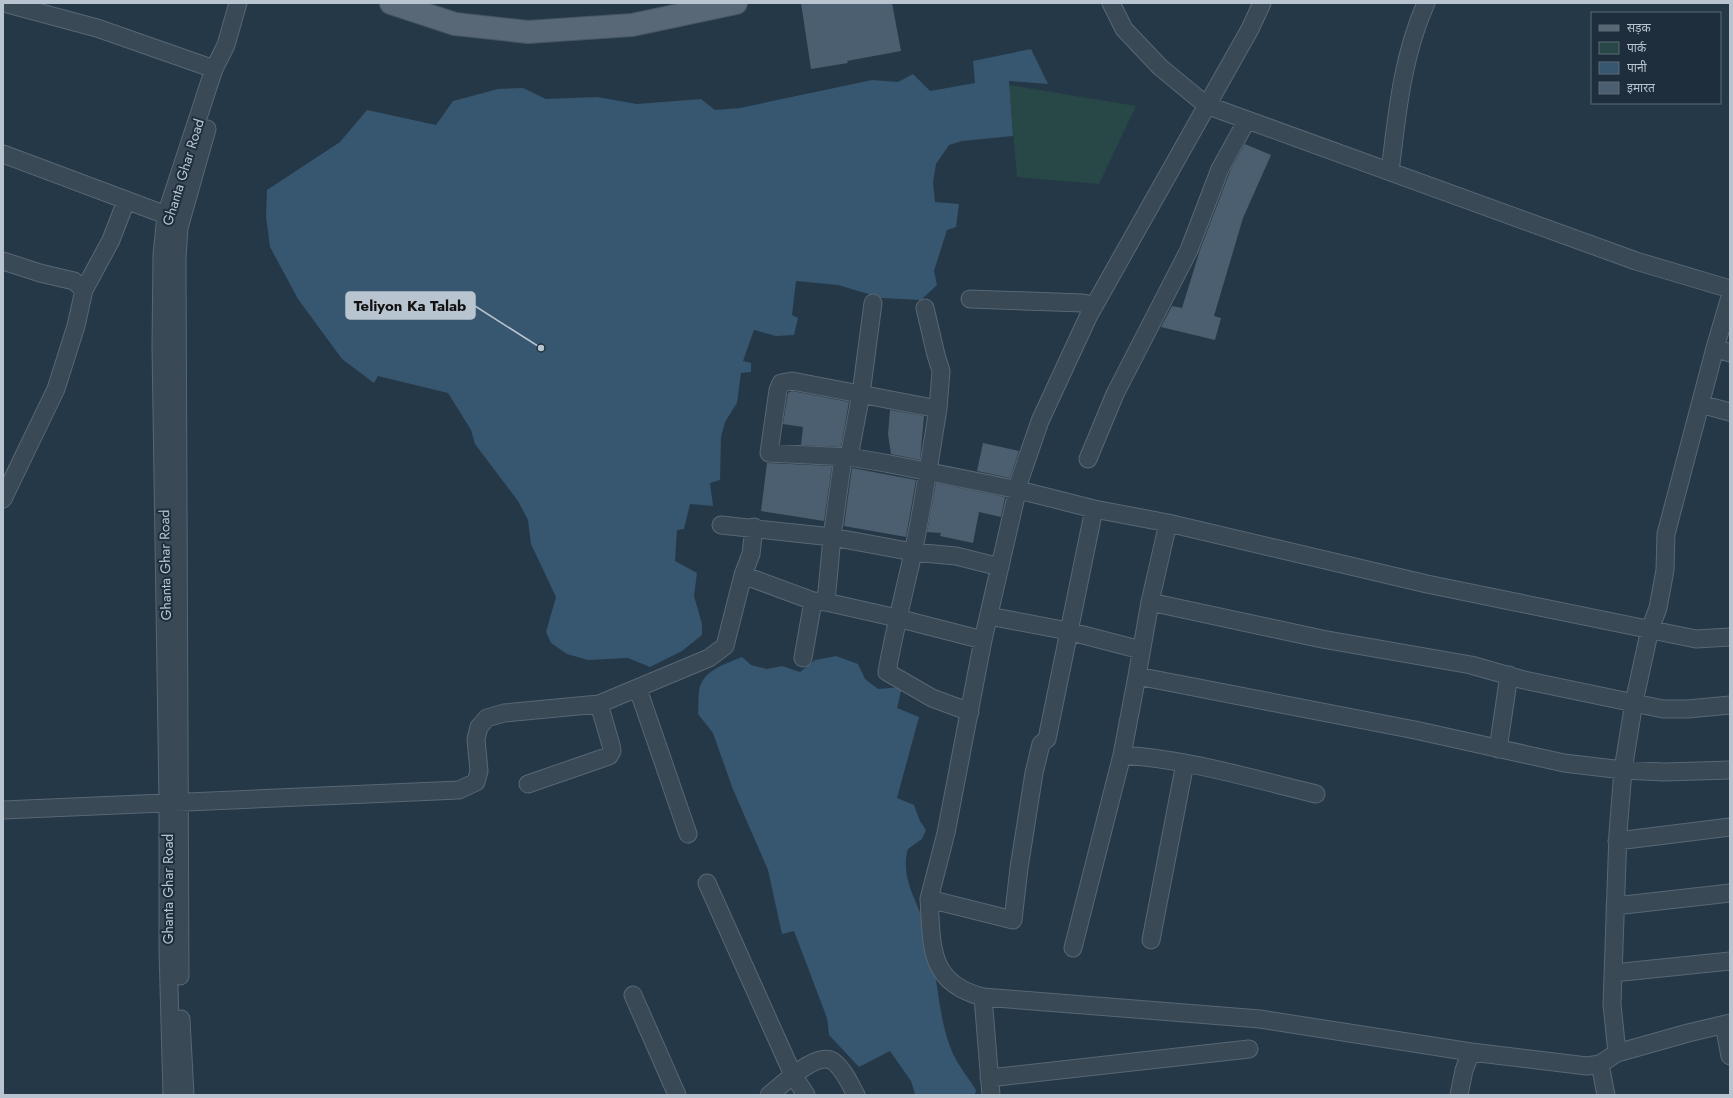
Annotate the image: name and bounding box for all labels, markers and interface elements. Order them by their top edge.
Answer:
legend [1591,12,1721,104]
text: सड़क [1627,19,1652,37]
text: पार्क [1627,39,1647,57]
text: पानी [1627,59,1648,77]
text: इमारत [1627,79,1656,97]
street label: Ghanta Ghar Road [157,116,209,228]
callout: Teliyon Ka Talab [346,292,475,319]
text: Teliyon Ka Talab [354,295,466,317]
street label: Ghanta Ghar Road [154,509,176,621]
street label: Ghanta Ghar Road [158,834,178,944]

